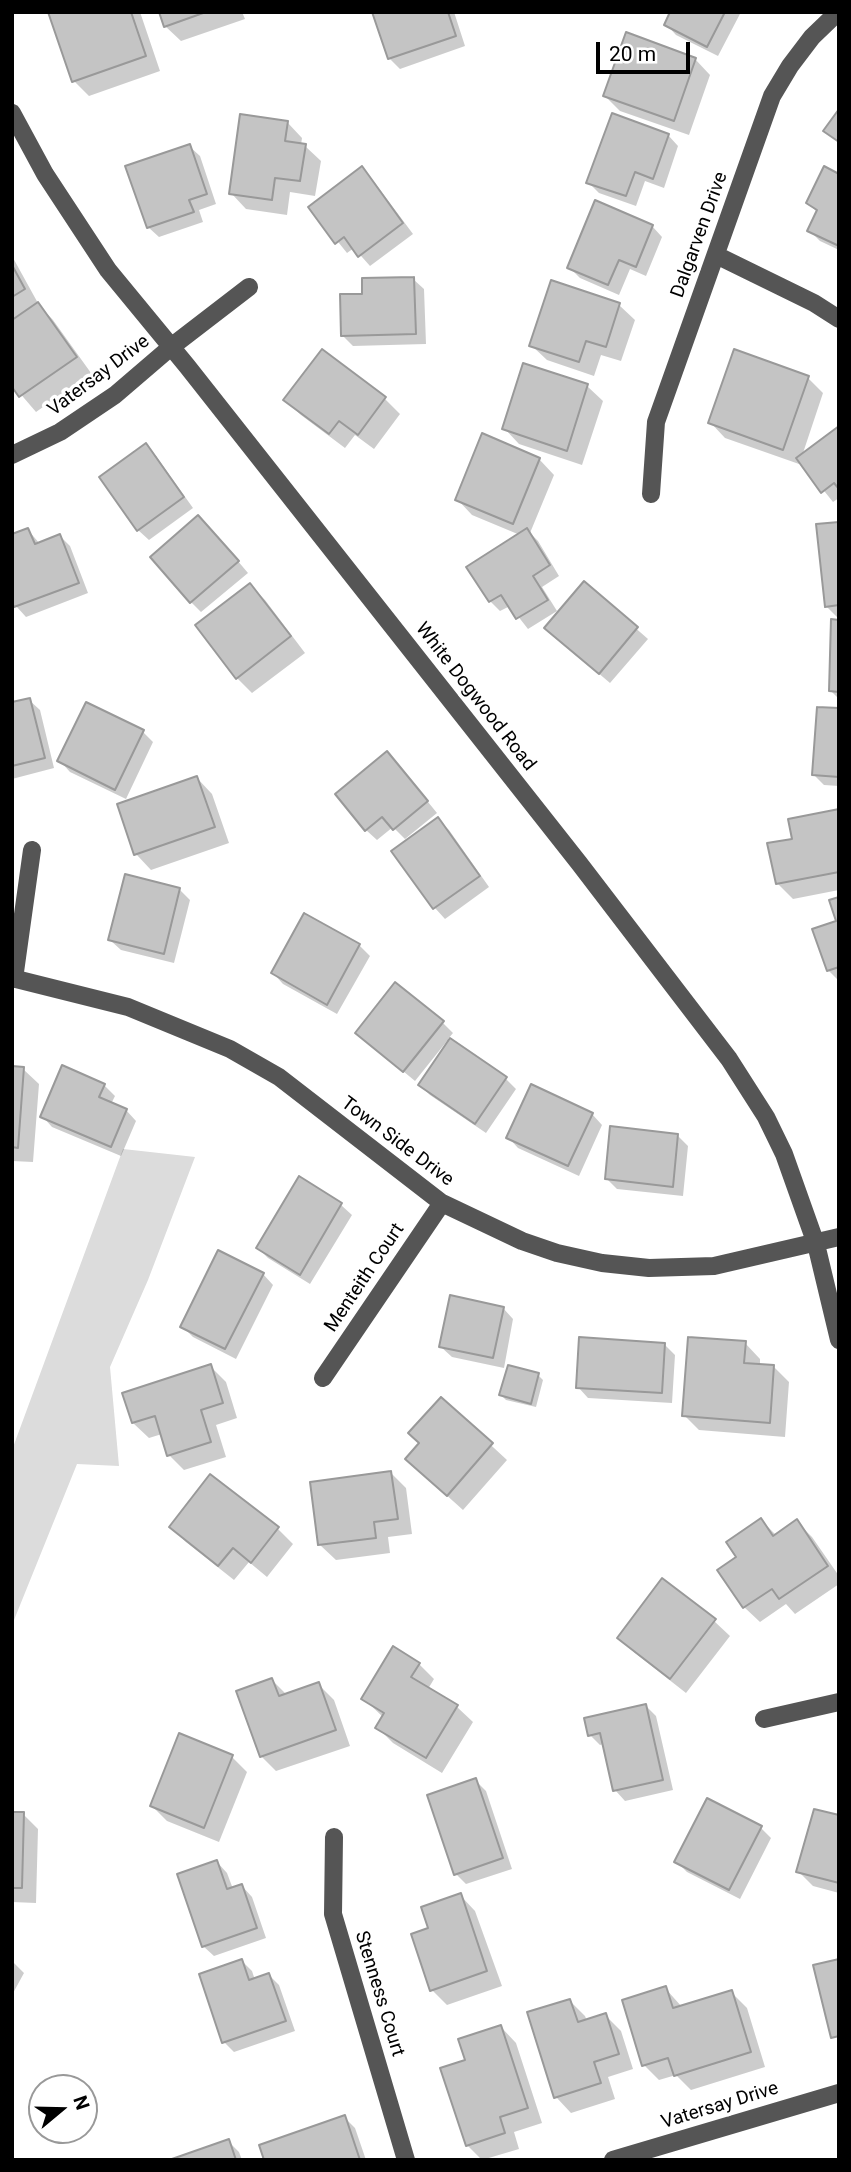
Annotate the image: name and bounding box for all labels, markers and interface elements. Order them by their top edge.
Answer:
scale bar [599,28,694,72]
text: 20 m [609,42,656,66]
street label: Dalgarven Drive [667,169,733,301]
street label: Vatersay Drive [44,330,154,422]
street label: White Dogwood Road [410,618,540,776]
street label: Town Side Drive [336,1092,458,1192]
street label: Menteith Court [320,1219,410,1337]
street label: Stenness Court [349,1929,409,2059]
north arrow [28,2074,98,2144]
street label: Vatersay Drive [659,2077,781,2135]
text: N [68,2093,94,2113]

